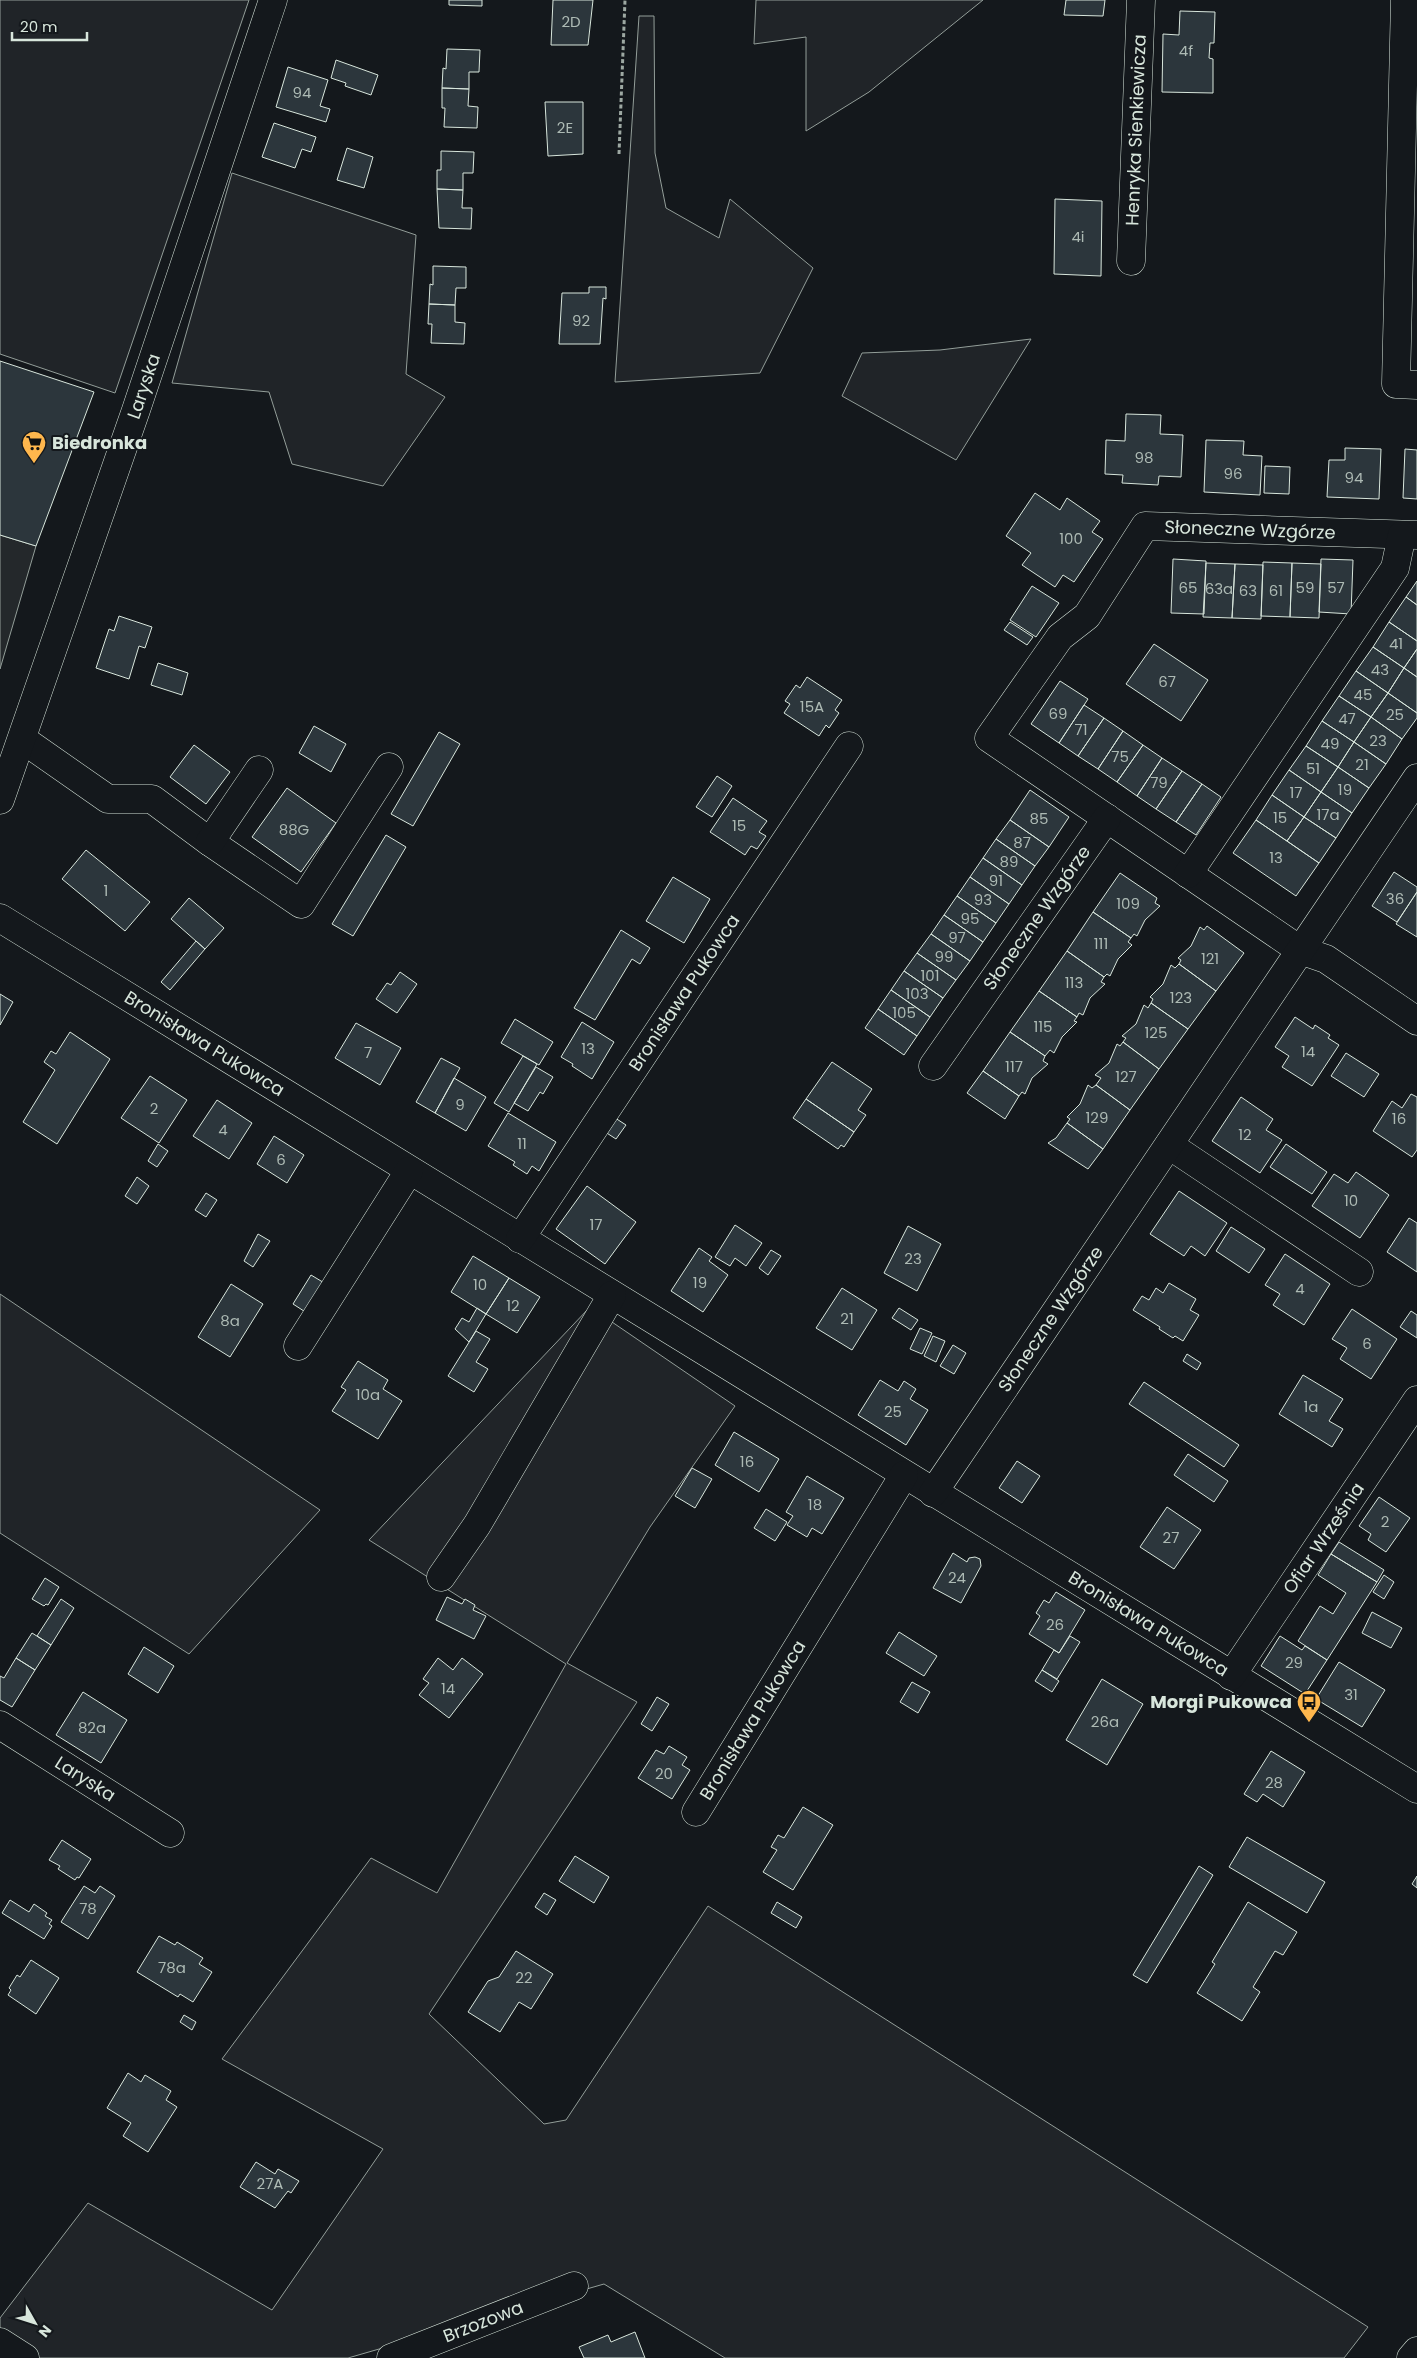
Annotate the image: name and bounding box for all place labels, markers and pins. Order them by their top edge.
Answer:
supermarket icon: Biedronka [21,430,47,464]
place label: Biedronka [52,430,147,455]
place label: Morgi Pukowca [1150,1689,1292,1714]
bus stop icon: Morgi Pukowca [1296,1689,1322,1723]

